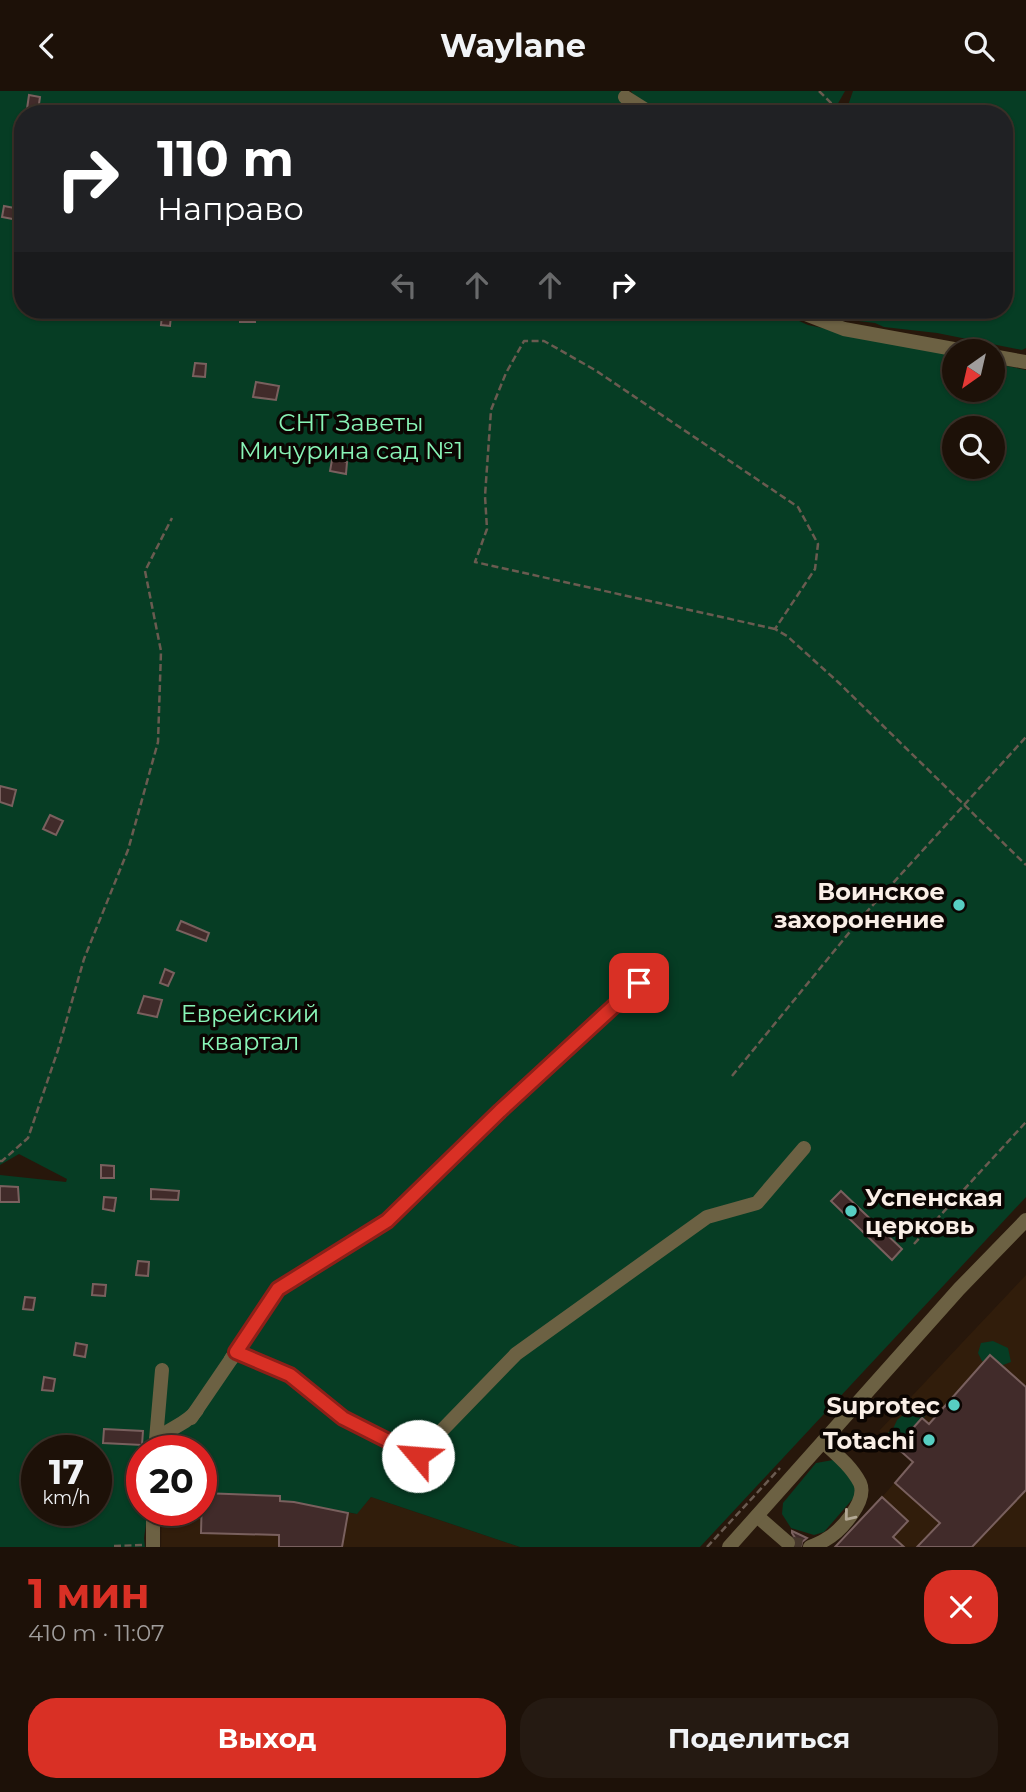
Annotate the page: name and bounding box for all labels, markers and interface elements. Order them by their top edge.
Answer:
text: Waylane [440,26,586,65]
icon: back [28,27,66,65]
icon: search [960,27,998,65]
text: 110 m [157,129,294,188]
icon: right [42,133,133,224]
text: Направо [157,189,304,228]
icon: left [385,266,423,304]
icon: ahead [458,266,496,304]
icon: ahead [531,266,569,304]
icon: right [604,266,642,304]
north arrow [942,339,1004,403]
map controls [942,339,1005,479]
park label: СНТ Заветы Мичурина сад №1 [239,408,463,465]
button: search [942,416,1005,479]
place label: Воинское захоронение [774,877,945,934]
marker: Воинское захоронение [951,897,967,913]
pin [609,953,669,1013]
icon: arrive [620,964,658,1002]
park label: Еврейский квартал [181,999,319,1056]
place label: Успенская церковь [865,1183,1003,1240]
marker: Успенская церковь [843,1203,859,1219]
place label: Suprotec [826,1391,940,1420]
marker: Suprotec [946,1397,962,1413]
position arrow [381,1419,455,1493]
place label: Totachi [823,1426,915,1455]
marker: Totachi [921,1432,937,1448]
speed limit sign: 20 [126,1435,217,1526]
text: 17 [49,1450,84,1493]
text: km/h [42,1487,91,1509]
one-way arrow [845,1507,857,1520]
text: 1 мин [28,1567,150,1619]
button: close [924,1570,998,1644]
text: 410 m · 11:07 [28,1619,165,1647]
button: Выход [28,1698,506,1778]
button: Поделиться [520,1698,998,1778]

